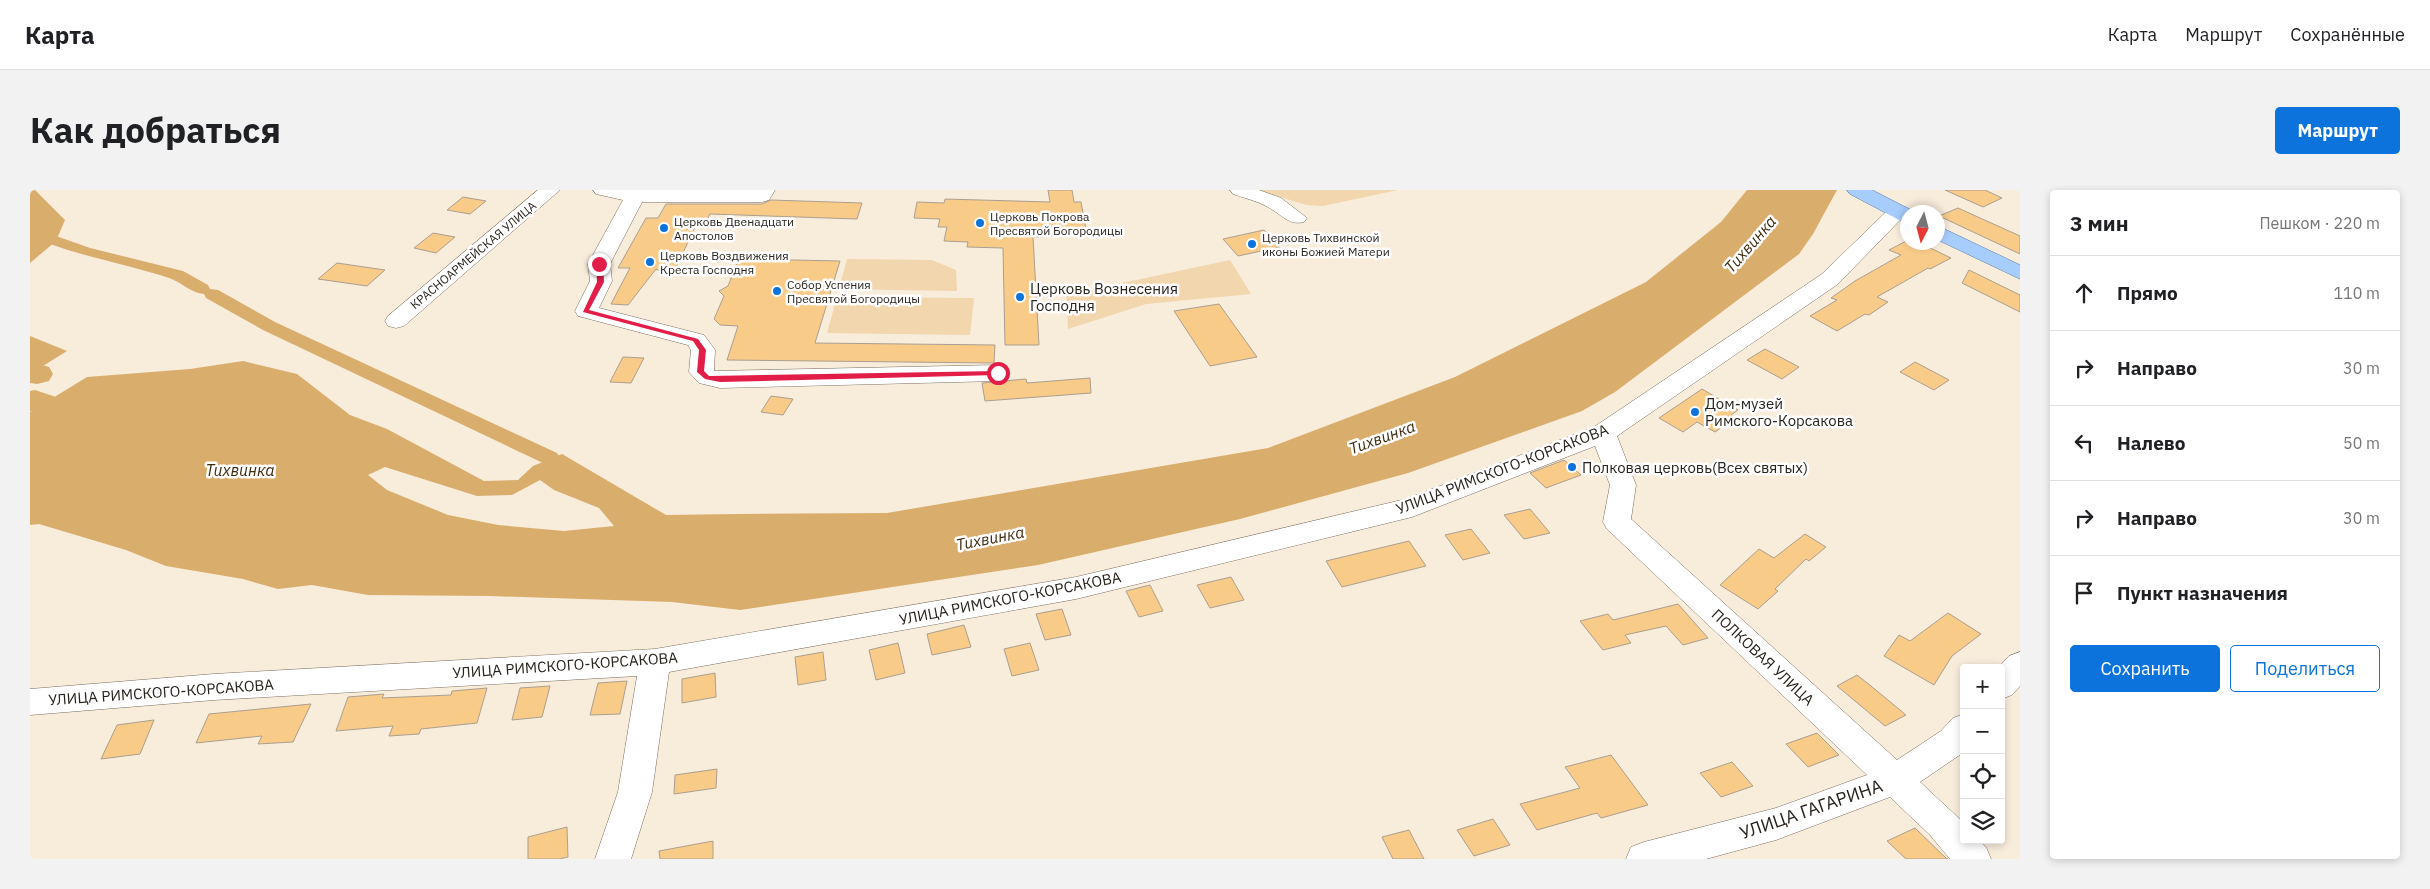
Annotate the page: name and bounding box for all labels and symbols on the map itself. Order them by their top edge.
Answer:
street label: КРАСНОАРМЕЙСКАЯ УЛИЦА [407,198,539,312]
north arrow [1900,205,1945,250]
place label: Церковь Покрова Пресвятой Богородицы [990,209,1123,238]
water label: Тихвинка [1720,211,1780,277]
place label: Церковь Двенадцати Апостолов [674,214,794,243]
marker: Церковь Покрова Пресвятой Богородицы [974,217,986,229]
marker: Церковь Двенадцати Апостолов [658,222,670,234]
place label: Церковь Тихвинской иконы Божией Матери [1262,230,1390,259]
marker: Церковь Тихвинской иконы Божией Матери [1246,238,1258,250]
place label: Церковь Воздвижения Креста Господня [660,248,789,277]
route end [588,253,611,276]
marker: Церковь Воздвижения Креста Господня [644,256,656,268]
place label: Собор Успения Пресвятой Богородицы [787,277,920,306]
place label: Церковь Вознесения Господня [1030,279,1178,315]
marker: Собор Успения Пресвятой Богородицы [771,285,783,297]
marker: Церковь Вознесения Господня [1014,291,1026,303]
route start [987,362,1010,385]
place label: Дом-музей Римского-Корсакова [1705,394,1853,430]
marker: Дом-музей Римского-Корсакова [1689,406,1701,418]
water label: Тихвинка [1346,416,1418,458]
street label: УЛИЦА РИМСКОГО-КОРСАКОВА [1393,420,1611,518]
place label: Полковая церковь(Всех святых) [1582,458,1808,477]
water label: Тихвинка [205,460,275,480]
marker: Полковая церковь(Всех святых) [1566,461,1578,473]
water label: Тихвинка [954,522,1026,554]
street label: УЛИЦА РИМСКОГО-КОРСАКОВА [897,567,1123,629]
street label: ПОЛКОВАЯ УЛИЦА [1708,605,1818,710]
street label: УЛИЦА РИМСКОГО-КОРСАКОВА [452,648,679,682]
street label: УЛИЦА РИМСКОГО-КОРСАКОВА [48,675,275,709]
street label: УЛИЦА ГАГАРИНА [1736,774,1886,844]

